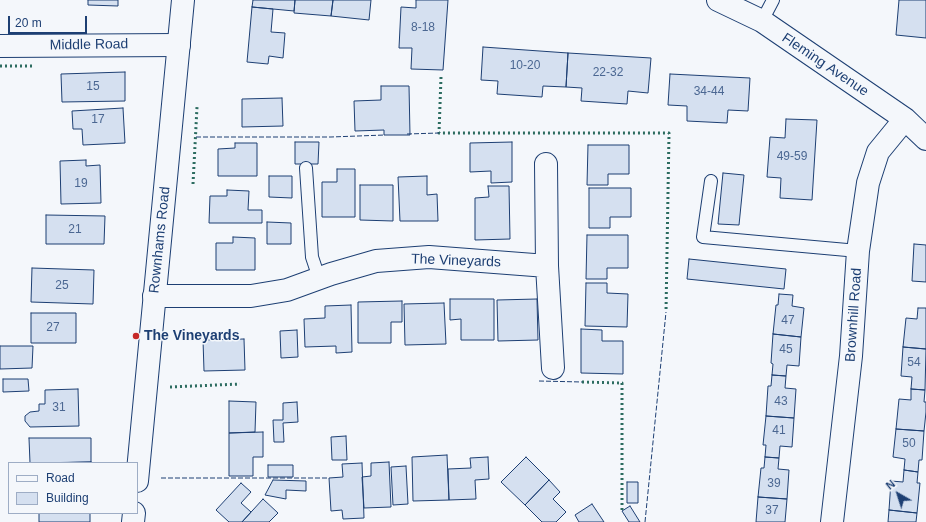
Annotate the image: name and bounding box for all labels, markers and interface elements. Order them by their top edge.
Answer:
scale bar [10,8,89,34]
text: 20 m [15,16,42,30]
house number: 8-18 [411,21,435,35]
street label: Fleming Avenue [778,30,872,100]
street label: Middle Road [50,36,128,54]
house number: 10-20 [510,59,540,73]
house number: 22-32 [593,66,623,80]
house number: 15 [86,80,100,94]
house number: 34-44 [694,85,724,99]
house number: 17 [91,113,105,127]
house number: 49-59 [777,150,807,164]
house number: 19 [74,177,88,191]
street label: Rownhams Road [146,186,174,294]
house number: 21 [68,223,82,237]
street label: The Vineyards [411,251,501,271]
street label: Brownhill Road [842,267,866,363]
house number: 25 [55,279,69,293]
house number: 47 [781,314,795,328]
house number: 27 [46,321,60,335]
place label: The Vineyards [144,328,239,344]
marker: The Vineyards [131,331,141,341]
house number: 45 [779,343,793,357]
house number: 54 [907,356,921,370]
house number: 43 [774,395,788,409]
house number: 31 [52,401,66,415]
house number: 41 [772,424,786,438]
house number: 50 [902,437,916,451]
legend [8,462,138,514]
text: Road [46,471,75,485]
north arrow [878,474,918,514]
house number: 39 [767,477,781,491]
text: N [884,478,897,492]
text: Building [46,491,89,505]
house number: 37 [765,504,779,518]

